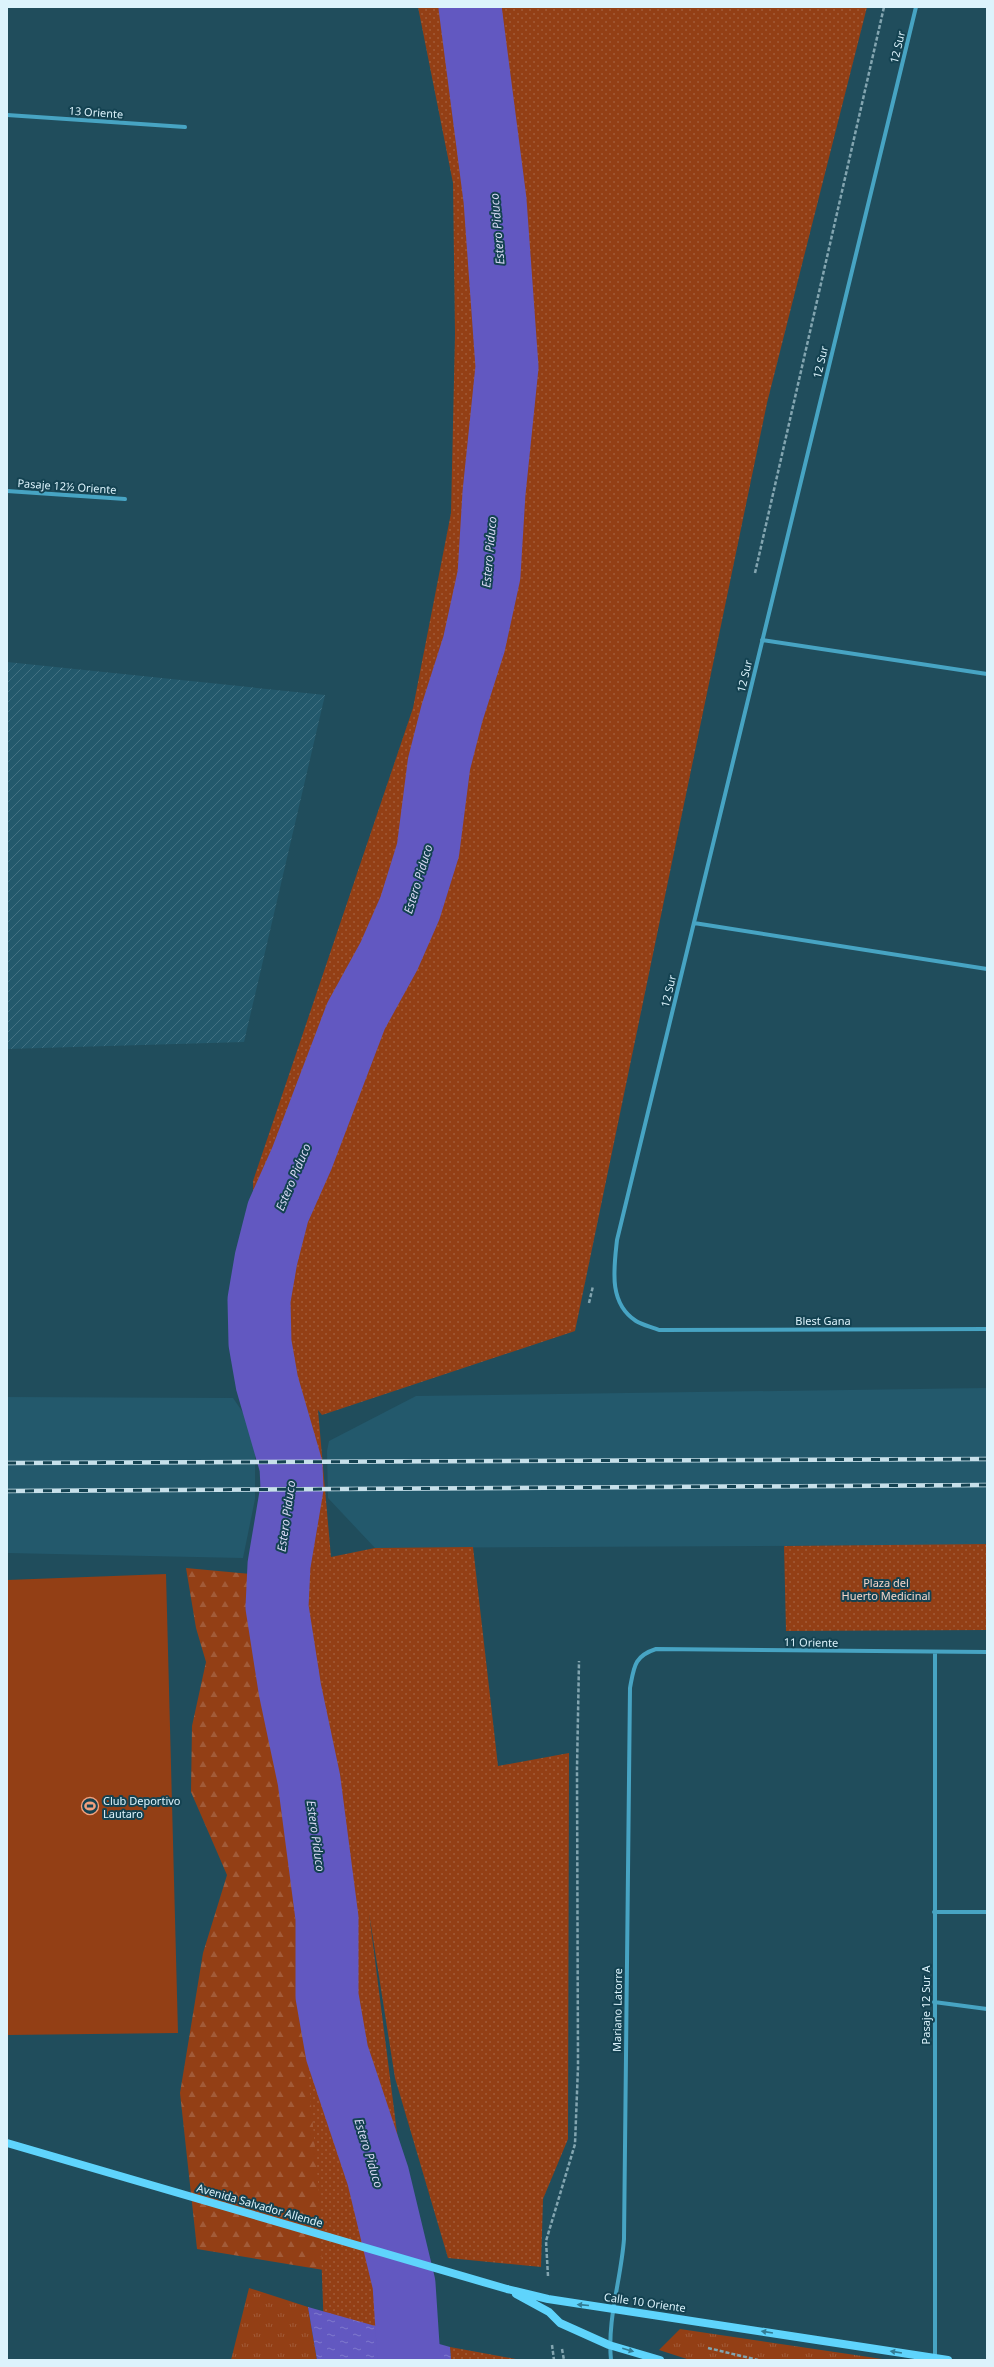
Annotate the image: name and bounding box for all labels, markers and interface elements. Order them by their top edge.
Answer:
street label: 12 Sur [886,29,908,65]
street label: 13 Oriente [68,103,124,121]
water label: Estero Piduco [485,192,509,265]
street label: 12 Sur [809,344,831,380]
street label: Pasaje 12½ Oriente [17,475,117,497]
water label: Estero Piduco [477,515,501,588]
street label: 12 Sur [733,658,755,694]
water label: Estero Piduco [399,842,437,916]
street label: 12 Sur [657,973,679,1009]
water label: Estero Piduco [271,1140,315,1213]
street label: Blest Gana [795,1313,851,1328]
water label: Estero Piduco [273,1479,299,1553]
park label: Plaza del Huerto Medicinal [842,1575,930,1603]
street label: 11 Oriente [784,1634,838,1650]
place label: Club Deportivo Lautaro [103,1793,181,1821]
sports icon: Club Deportivo Lautaro [80,1796,100,1816]
water label: Estero Piduco [303,1799,329,1873]
street label: Pasaje 12 Sur A [918,1965,933,2044]
street label: Mariano Latorre [609,1968,625,2052]
water label: Estero Piduco [350,2116,388,2190]
street label: Avenida Salvador Allende [195,2180,325,2230]
street label: Calle 10 Oriente [603,2289,687,2315]
one-way arrow [577,2301,589,2308]
one-way arrow [761,2329,774,2335]
one-way arrow [623,2347,635,2353]
one-way arrow [890,2349,902,2355]

